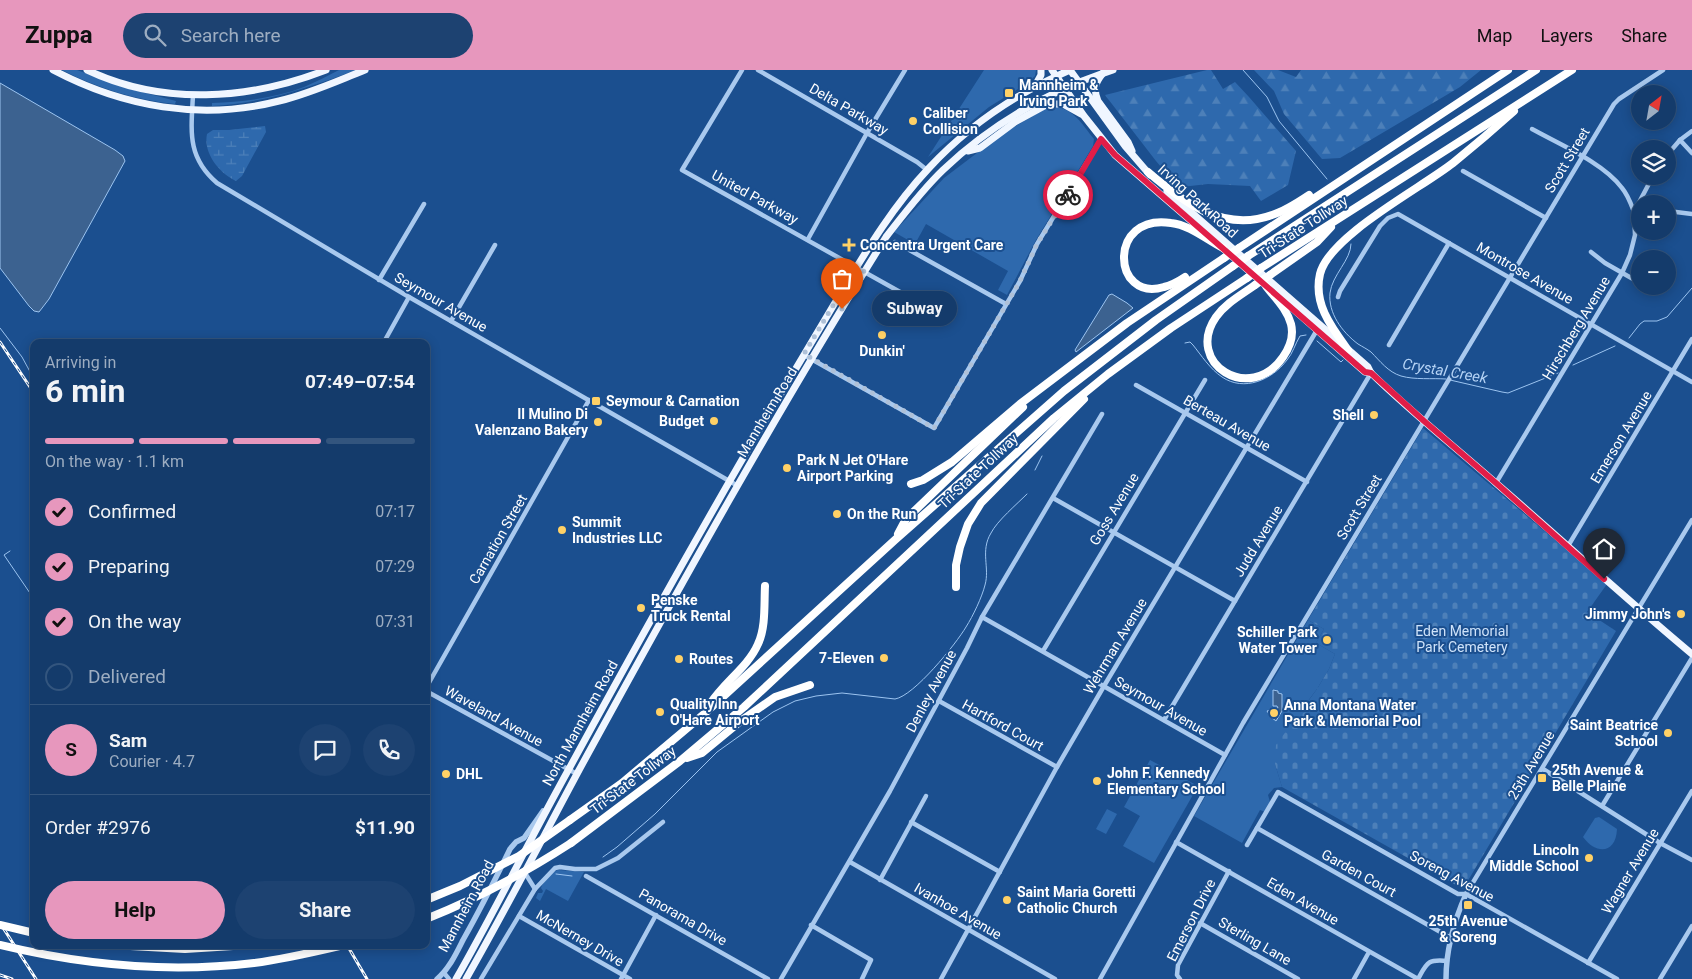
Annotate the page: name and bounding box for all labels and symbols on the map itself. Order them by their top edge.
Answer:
place label: Mannheim & Irving Park [1019,77,1099,109]
street label: Delta Parkway [807,80,892,138]
north arrow [1631,85,1676,130]
marker: Mannheim & Irving Park [1003,87,1015,99]
place label: Caliber Collision [923,105,978,137]
marker: Caliber Collision [907,115,919,127]
street label: Scott Street [1541,124,1593,195]
street label: Irving Park Road [1155,161,1241,241]
street label: United Parkway [709,167,801,228]
courier [1043,170,1093,220]
street label: Tri-State Tollway [1256,192,1351,262]
place label: Concentra Urgent Care [860,237,1004,253]
marker: Concentra Urgent Care [842,238,856,252]
street label: Montrose Avenue [1474,239,1576,307]
pin [821,258,863,309]
street label: Seymour Avenue [392,269,490,335]
street label: Hirschberg Avenue [1539,274,1613,382]
callout: Subway [872,292,957,326]
marker: Dunkin' [876,329,888,341]
place label: Dunkin' [859,343,905,359]
water label: Crystal Creek [1401,355,1489,387]
street label: Mannheim Road [734,364,800,460]
street label: Emerson Avenue [1587,388,1655,486]
street label: Berteau Avenue [1181,392,1273,454]
place label: Seymour & Carnation [606,393,740,409]
marker: Seymour & Carnation [590,395,602,407]
place label: Il Mulino Di Valenzano Bakery [475,406,589,438]
place label: Shell [1333,407,1364,423]
marker: Shell [1368,409,1380,421]
place label: Budget [659,413,704,429]
marker: Budget [708,415,720,427]
marker: Il Mulino Di Valenzano Bakery [592,416,604,428]
street label: Tri-State Tollway [935,430,1021,512]
place label: Park N Jet O'Hare Airport Parking [797,452,909,484]
marker: Park N Jet O'Hare Airport Parking [781,462,793,474]
street label: Goss Avenue [1086,470,1142,548]
street label: Scott Street [1333,471,1385,542]
street label: Carnation Street [466,491,530,587]
street label: Judd Avenue [1230,502,1286,580]
place label: On the Run [847,506,916,522]
marker: On the Run [831,508,843,520]
place label: Summit Industries LLC [572,514,663,546]
marker: Summit Industries LLC [556,524,568,536]
pin [1583,528,1625,579]
place label: Penske Truck Rental [651,592,731,624]
street label: Wehrman Avenue [1080,595,1150,697]
marker: Penske Truck Rental [635,602,647,614]
place label: Jimmy John's [1585,606,1671,622]
marker: Jimmy John's [1675,608,1687,620]
park label: Eden Memorial Park Cemetery [1415,623,1509,655]
place label: Schiller Park Water Tower [1237,624,1318,656]
marker: Schiller Park Water Tower [1321,634,1333,646]
street label: Denley Avenue [903,647,959,735]
place label: 7-Eleven [819,650,874,666]
place label: Routes [689,651,733,667]
marker: 7-Eleven [878,652,890,664]
marker: Routes [673,653,685,665]
street label: North Mannheim Road [539,658,621,788]
street label: Seymour Avenue [1112,673,1210,739]
street label: Waveland Avenue [442,682,546,750]
place label: Quality Inn O'Hare Airport [670,696,760,728]
street label: Hartford Court [960,696,1047,754]
place label: Anna Montana Water Park & Memorial Pool [1284,697,1421,729]
marker: Quality Inn O'Hare Airport [654,706,666,718]
marker: Anna Montana Water Park & Memorial Pool [1268,707,1280,719]
place label: Saint Beatrice School [1570,717,1658,749]
marker: Saint Beatrice School [1662,727,1674,739]
street label: 25th Avenue [1504,728,1558,802]
street label: Tri-State Tollway [587,742,679,817]
place label: 25th Avenue & Belle Plaine [1552,762,1644,794]
place label: John F. Kennedy Elementary School [1107,765,1225,797]
place label: DHL [456,766,483,782]
marker: DHL [440,768,452,780]
marker: 25th Avenue & Belle Plaine [1536,772,1548,784]
marker: John F. Kennedy Elementary School [1091,775,1103,787]
street label: Wagner Avenue [1598,825,1662,917]
place label: Lincoln Middle School [1489,842,1579,874]
street label: Garden Court [1319,846,1399,900]
street label: Soreng Avenue [1407,847,1497,905]
marker: Lincoln Middle School [1583,852,1595,864]
street label: Mannheim Road [435,857,497,955]
street label: Eden Avenue [1264,874,1342,928]
street label: Emerson Drive [1163,876,1219,964]
street label: Ivanhoe Avenue [911,880,1005,942]
place label: Saint Maria Goretti Catholic Church [1017,884,1136,916]
street label: Panorama Drive [636,885,730,949]
marker: Saint Maria Goretti Catholic Church [1001,894,1013,906]
marker: 25th Avenue & Soreng [1462,899,1474,911]
street label: McNerney Drive [533,906,627,970]
place label: 25th Avenue & Soreng [1429,913,1508,945]
street label: Sterling Lane [1216,914,1294,968]

